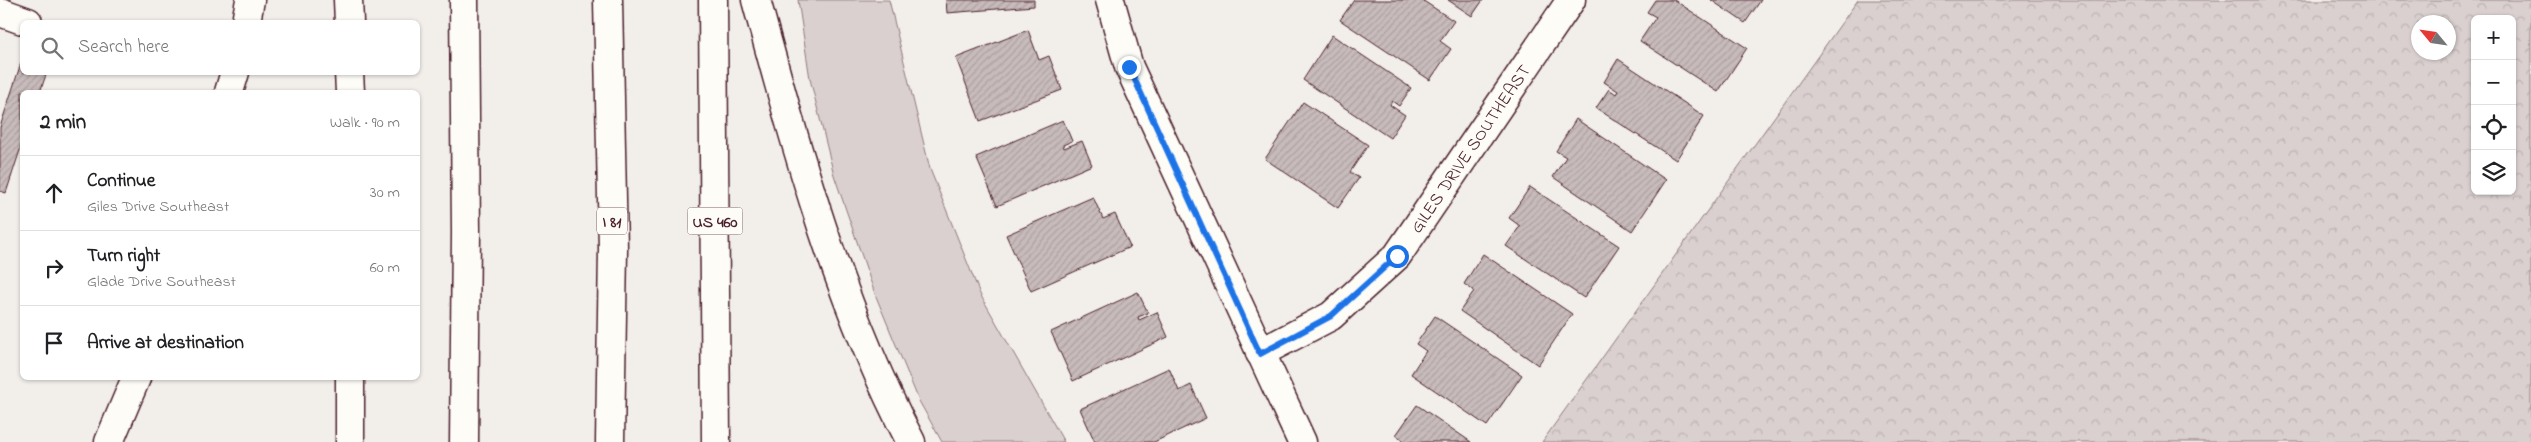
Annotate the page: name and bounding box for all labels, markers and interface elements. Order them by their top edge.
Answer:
north arrow [2411,15,2456,60]
map controls [2471,15,2516,195]
button: + [2471,15,2516,60]
search box [20,20,420,75]
icon: search [38,34,66,62]
text: Search here [78,34,169,61]
route end [1118,56,1141,79]
street label: GILES DRIVE SOUTHEAST [1405,60,1538,239]
button: − [2471,60,2516,105]
button: locate [2471,105,2516,150]
text: 2 min [40,108,86,138]
text: Walk · 90 m [330,111,400,135]
button: layers [2471,150,2516,195]
text: Continue [87,168,155,195]
icon: ahead [40,179,68,207]
text: 30 m [370,181,400,205]
text: Giles Drive Southeast [87,195,229,219]
road number: I 81 [597,208,627,235]
road number: US 460 [688,208,742,235]
text: Turn right [87,243,160,270]
route start [1386,245,1409,268]
icon: right [40,254,68,282]
text: 60 m [370,256,400,280]
text: Glade Drive Southeast [87,270,236,294]
icon: arrive [40,329,68,357]
text: Arrive at destination [87,330,244,357]

